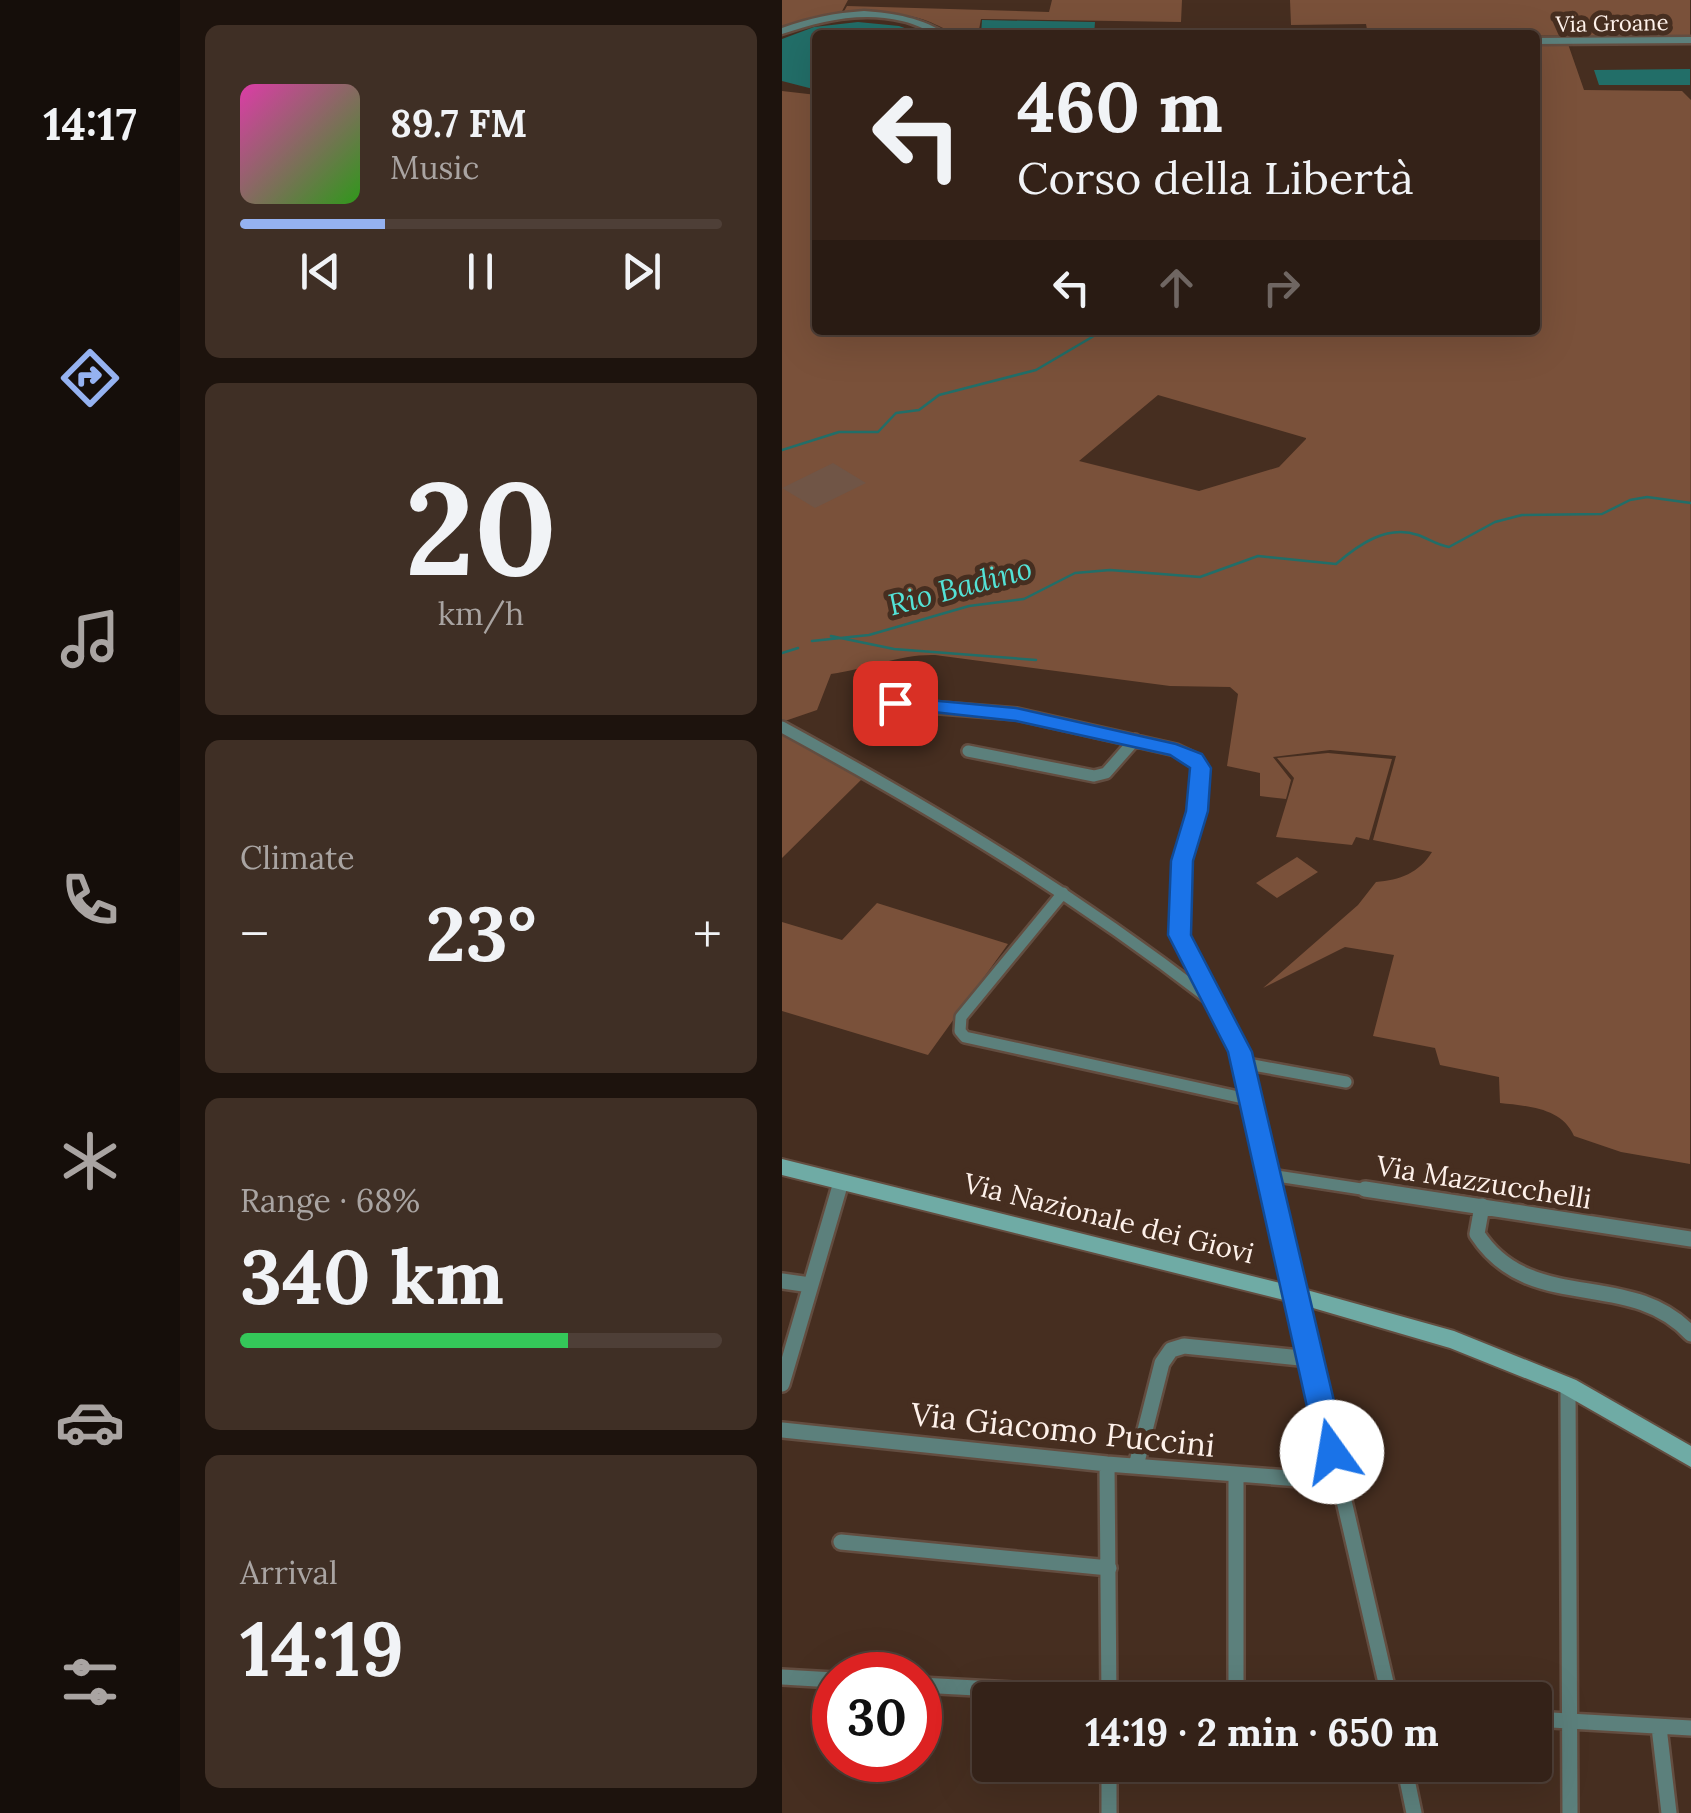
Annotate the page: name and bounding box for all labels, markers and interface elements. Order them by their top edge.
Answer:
street label: Via Groane [1554,8,1669,38]
text: 460 m [1017,62,1223,151]
icon: left [852,70,982,200]
text: 14:17 [43,95,137,152]
text: 89.7 FM [390,99,527,147]
text: Music [390,147,479,188]
text: Corso della Libertà [1017,149,1414,206]
icon: previous [293,244,348,299]
icon: pause [453,244,508,299]
icon: next [614,244,669,299]
icon: left [1044,260,1099,315]
icon: ahead [1149,260,1204,315]
icon: right [1254,260,1309,315]
icon: directions [55,343,125,413]
text: 20 [405,444,557,611]
water label: Rio Badino [884,549,1036,623]
text: km/h [438,593,524,634]
icon: music [55,604,125,674]
pin [853,661,938,746]
icon: arrive [868,676,923,731]
text: Climate [240,837,355,878]
icon: phone [55,865,125,935]
text: 23° [426,886,536,982]
text: − [240,899,269,969]
text: + [693,899,722,969]
icon: climate [55,1126,125,1196]
street label: Via Mazzucchelli [1373,1147,1594,1217]
street label: Via Nazionale dei Giovi [959,1164,1258,1272]
text: Range · 68% [240,1180,420,1221]
text: 340 km [240,1229,504,1325]
icon: car [55,1387,125,1457]
street label: Via Giacomo Puccini [908,1393,1217,1466]
position arrow [1280,1400,1384,1504]
text: Arrival [240,1552,338,1593]
text: 14:19 [240,1601,404,1697]
icon: filters [55,1647,125,1717]
speed limit sign: 30 [812,1652,942,1782]
text: 14:19 · 2 min · 650 m [1085,1708,1439,1756]

